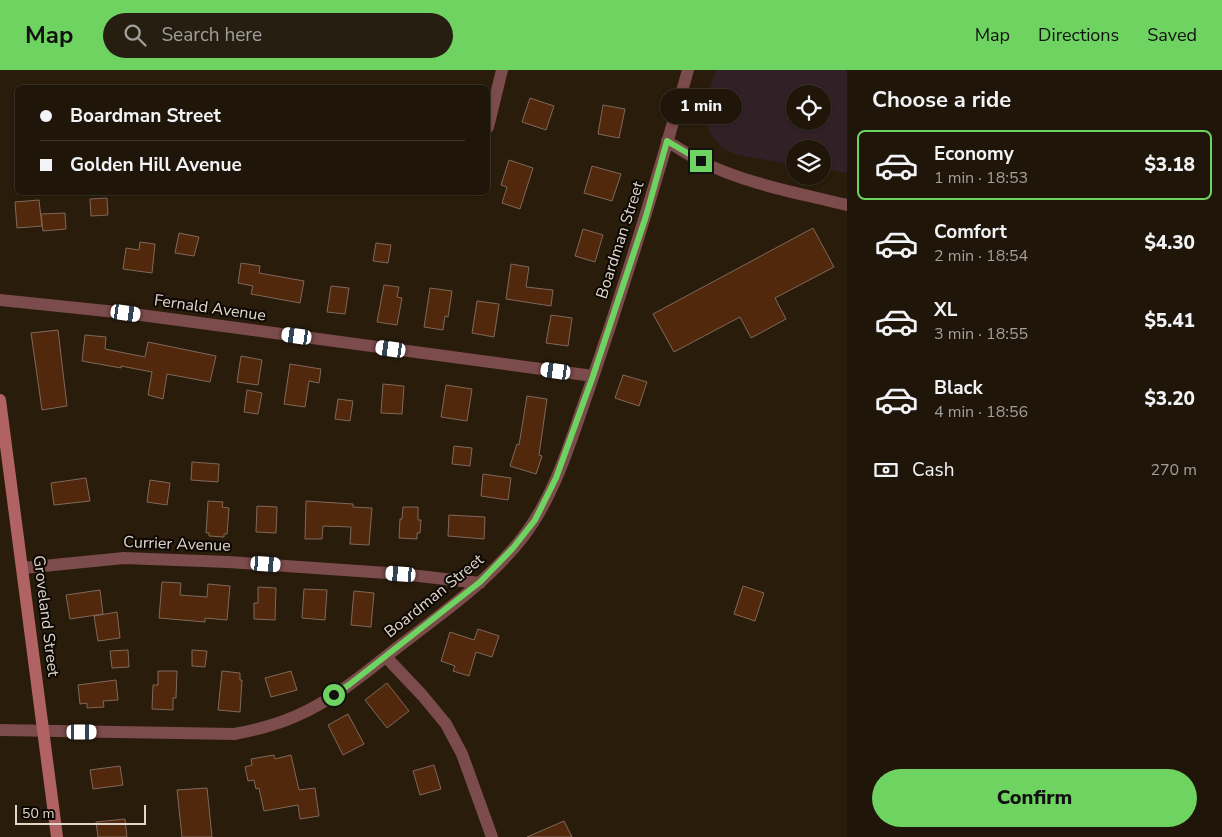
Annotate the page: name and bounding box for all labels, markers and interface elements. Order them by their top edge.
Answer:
search box [103,13,453,58]
text: Map [25,19,73,51]
icon: search [121,21,149,49]
text: Search here [161,22,262,48]
text: Map [975,23,1010,47]
text: Directions [1038,23,1119,47]
text: Saved [1147,23,1197,47]
map controls [786,85,831,185]
button: locate [786,85,831,130]
text: Choose a ride [872,85,1011,115]
callout: 1 min [660,88,742,124]
text: 1 min [680,95,722,117]
text: Boardman Street [70,103,221,129]
button: layers [786,140,831,185]
text: Economy [934,141,1014,167]
icon: car [874,143,919,188]
route end [690,150,712,172]
text: Golden Hill Avenue [70,152,242,178]
text: $3.18 [1144,152,1195,178]
text: 1 min · 18:53 [934,167,1028,189]
street label: Boardman Street [591,178,649,302]
text: Comfort [934,219,1007,245]
icon: car [874,221,919,266]
text: $4.30 [1144,230,1195,256]
text: 2 min · 18:54 [934,245,1028,267]
street label: Fernald Avenue [153,289,267,327]
text: XL [934,297,957,323]
icon: car [874,299,919,344]
car [110,303,141,323]
text: $5.41 [1144,308,1195,334]
text: 3 min · 18:55 [934,323,1028,345]
car [281,326,312,346]
car [375,339,406,359]
car [540,361,571,381]
text: Black [934,375,983,401]
icon: car [874,377,919,422]
text: $3.20 [1144,386,1195,412]
text: 4 min · 18:56 [934,401,1028,423]
icon: cash [872,456,900,484]
text: Cash [912,457,954,483]
text: 270 m [1150,459,1197,481]
street label: Currier Avenue [123,531,231,557]
street label: Boardman Street [380,549,489,643]
street label: Groveland Street [28,554,64,678]
car [250,555,281,573]
car [385,565,416,583]
route start [323,684,345,706]
car [67,725,97,740]
button: Confirm [872,769,1197,827]
scale bar [15,802,146,825]
text: 50 m [22,804,54,823]

